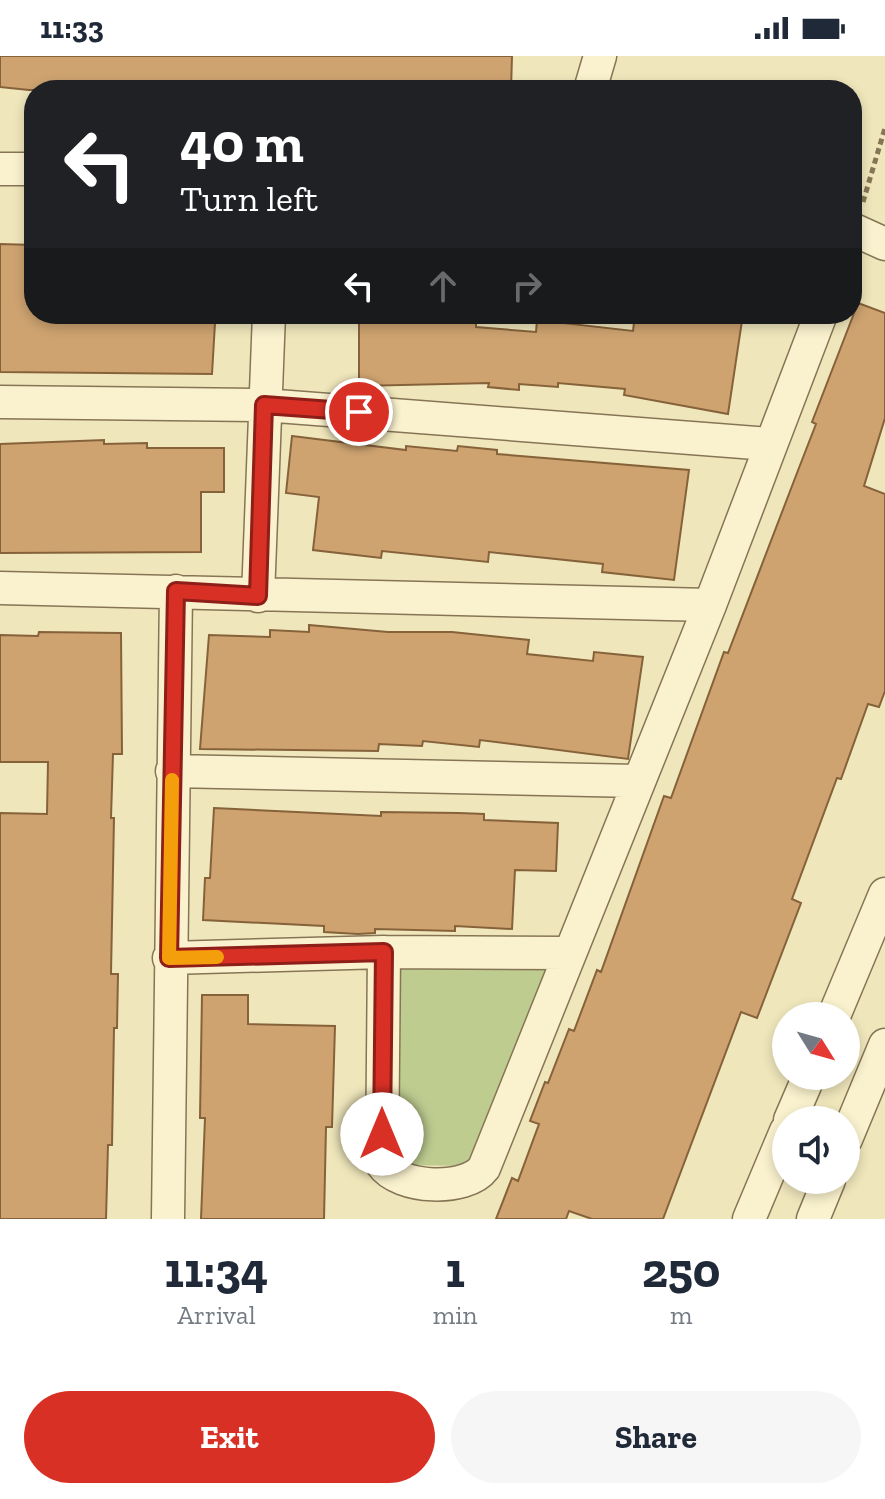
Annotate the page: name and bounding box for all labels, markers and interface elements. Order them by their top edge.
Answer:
text: 11:33 [40,10,104,46]
text: 40 m [180,109,304,176]
icon: left [48,112,152,216]
text: Turn left [180,177,318,220]
icon: left [337,264,381,308]
icon: ahead [421,264,465,308]
icon: right [505,264,549,308]
pin [325,378,393,446]
icon: arrive [337,390,381,434]
north arrow [772,1002,860,1090]
map controls [772,1002,860,1194]
position arrow [340,1092,424,1176]
button: sound [772,1106,860,1194]
text: 11:34 [165,1242,268,1299]
text: 1 [445,1242,465,1299]
text: 250 [642,1242,720,1299]
text: Arrival [177,1299,256,1331]
text: min [433,1299,477,1331]
text: m [670,1299,692,1331]
button: Exit [24,1391,435,1483]
button: Share [451,1391,861,1483]

